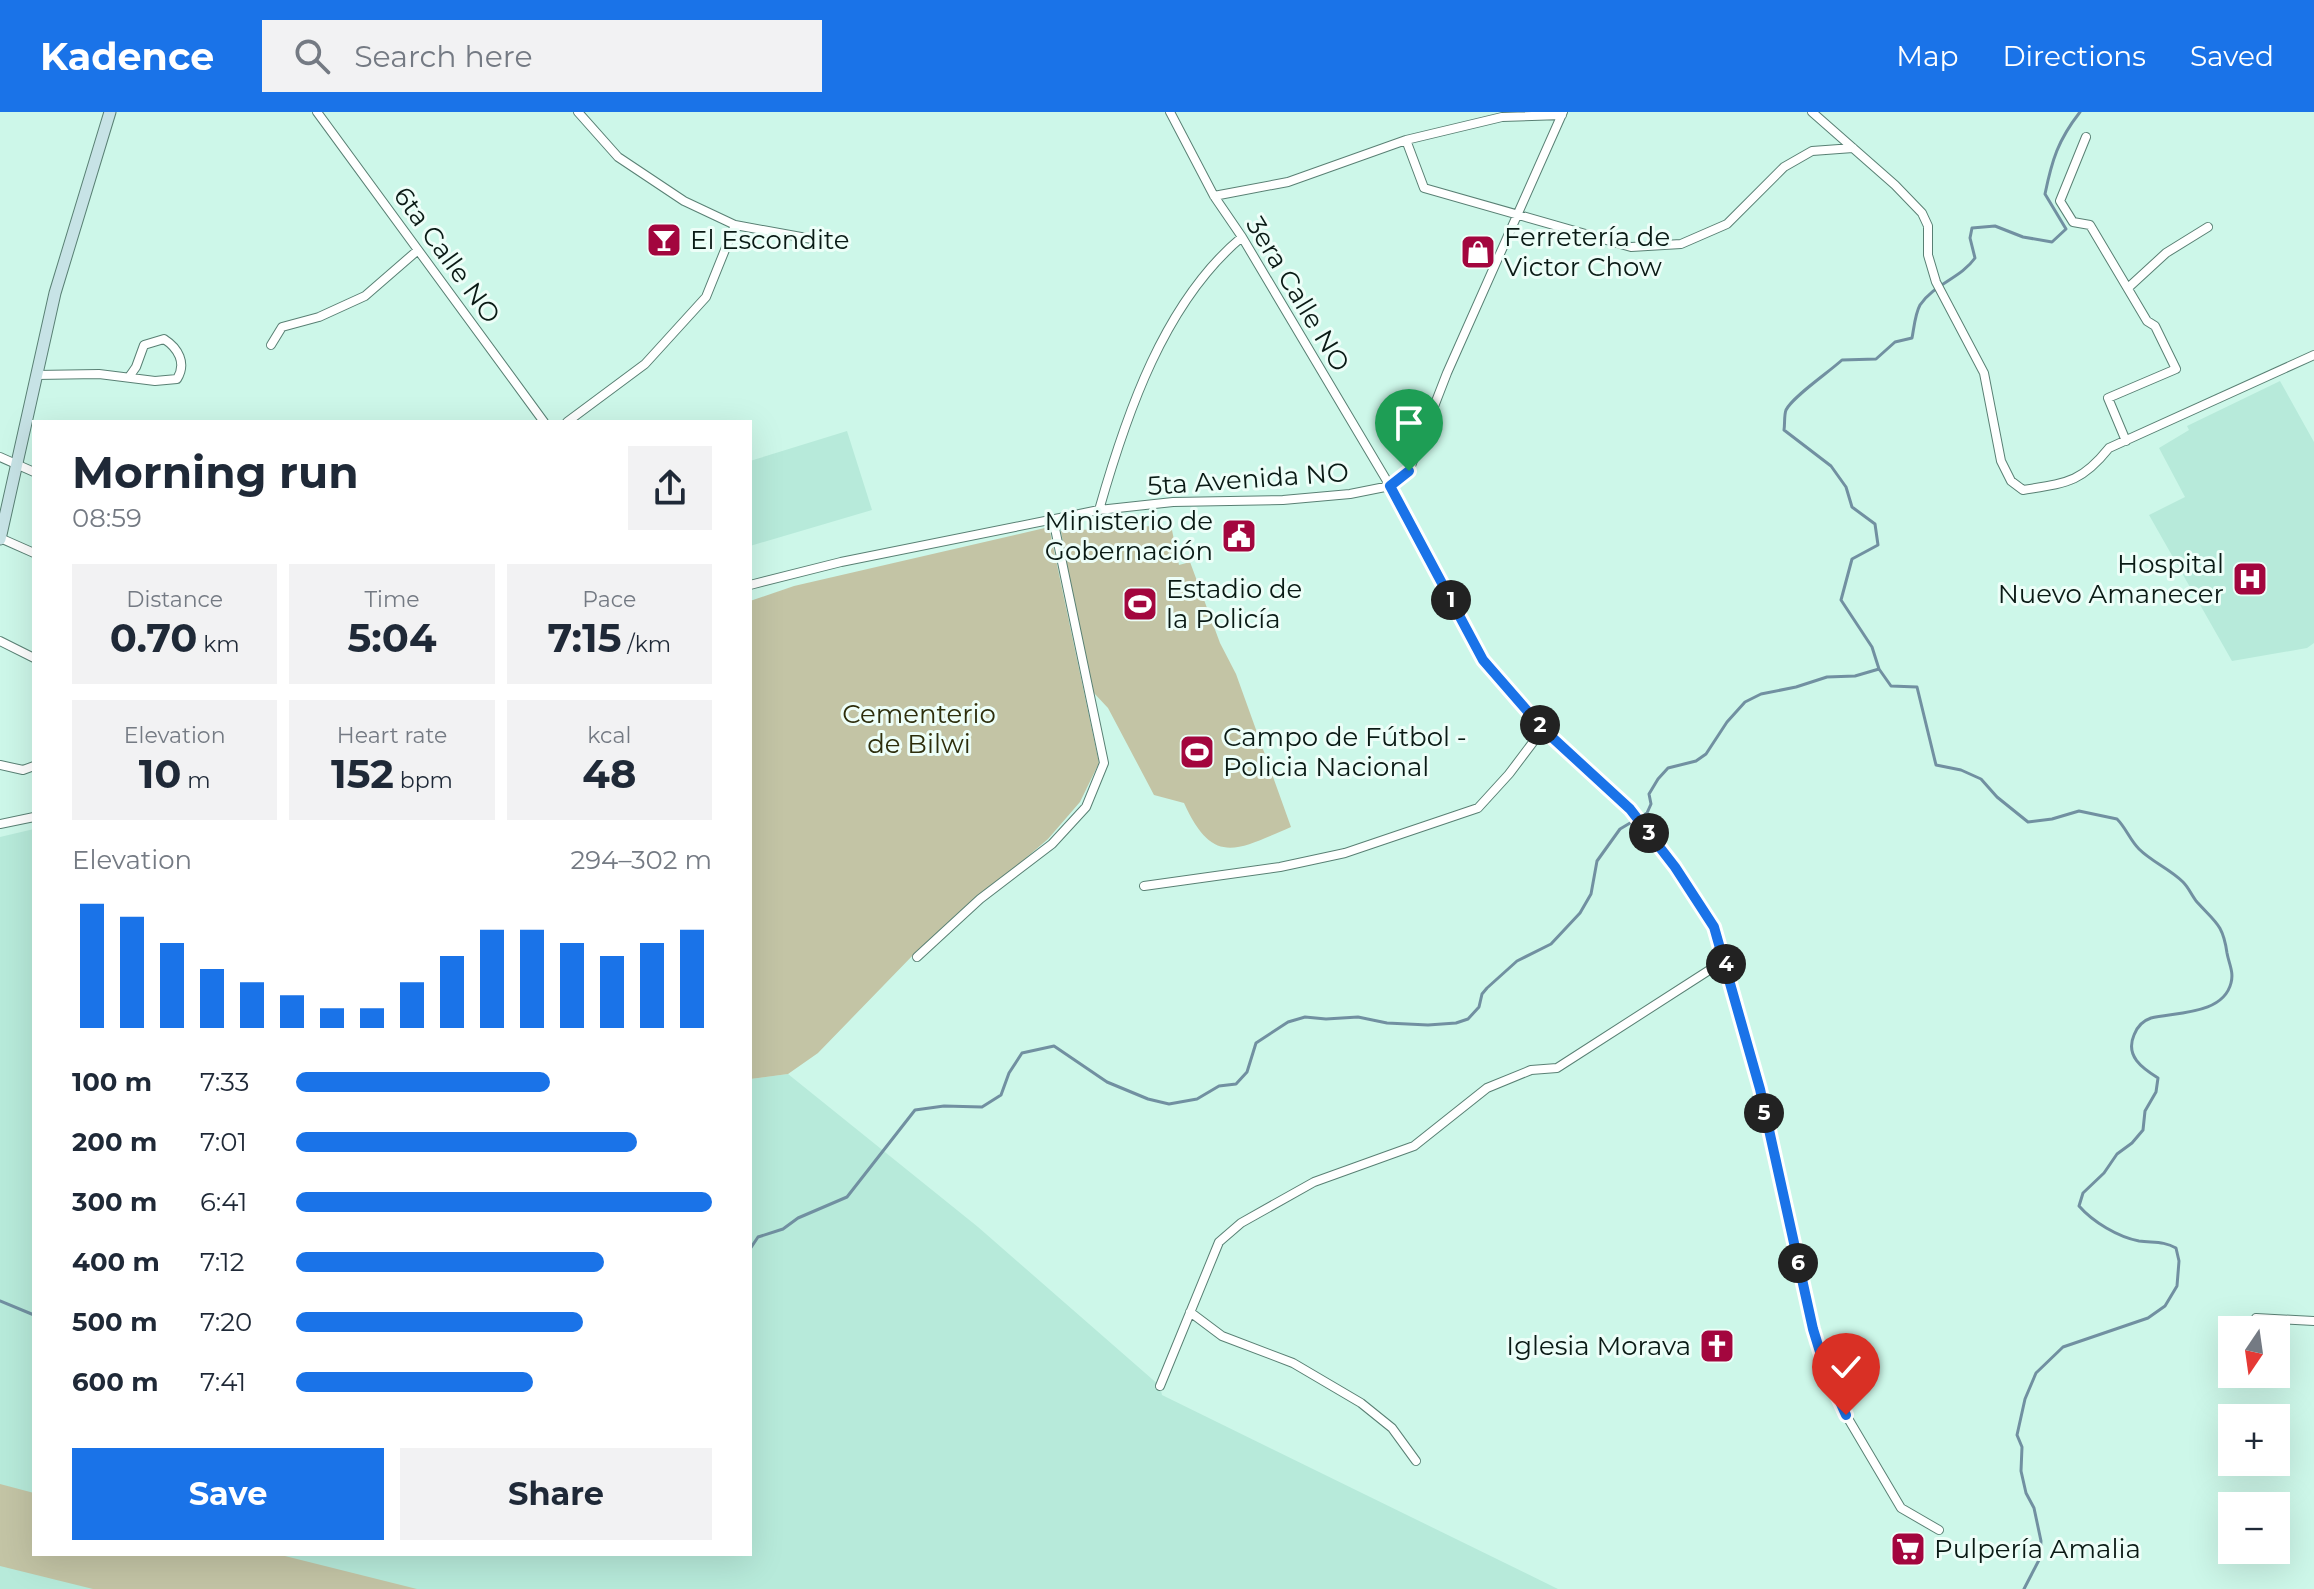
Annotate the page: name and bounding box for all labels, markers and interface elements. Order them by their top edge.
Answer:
search box [262,20,822,92]
text: Kadence [40,33,214,80]
icon: search [290,34,334,78]
text: Search here [354,38,533,75]
text: Map [1896,39,1958,73]
text: Directions [2002,39,2146,73]
text: Saved [2190,39,2274,73]
street label: 6ta Calle NO [387,180,507,330]
street label: 3era Calle NO [1239,211,1357,377]
bar icon: El Escondite [645,221,683,259]
place label: Ferretería de Victor Chow [1504,221,1670,283]
place label: El Escondite [690,224,850,256]
shop icon: Ferretería de Victor Chow [1459,233,1497,271]
pin [1375,389,1443,471]
icon: arrive [1387,401,1431,445]
text: Morning run [72,445,359,499]
button: share [628,446,712,530]
street label: 5ta Avenida NO [1146,456,1350,502]
text: 08:59 [72,502,142,534]
place label: Ministerio de Gobernación [1044,505,1213,567]
public building icon: Ministerio de Gobernación [1220,517,1258,555]
place label: Hospital Nuevo Amanecer [1998,548,2224,610]
hospital icon: Hospital Nuevo Amanecer [2231,560,2269,598]
place label: Estadio de la Policía [1166,573,1302,635]
pin: 1 [1431,580,1471,620]
sports icon: Estadio de la Policía [1121,585,1159,623]
text: Distance [126,586,223,613]
text: Time [364,586,420,613]
text: Pace [582,586,636,613]
text: 1 [1447,586,1455,613]
text: 0.70 [110,613,197,662]
text: 5:04 [347,613,436,662]
text: 7:15 [548,613,622,662]
text: km [197,631,240,658]
text: /km [622,631,671,658]
park label: Cementerio de Bilwi [842,698,996,760]
pin: 2 [1520,705,1560,745]
text: 2 [1534,711,1546,738]
place label: Campo de Fútbol - Policia Nacional [1223,721,1467,783]
text: Elevation [124,722,226,749]
text: Heart rate [337,722,447,749]
text: kcal [587,722,631,749]
sports icon: Campo de Fútbol - Policia Nacional [1178,733,1216,771]
text: 10 [139,749,182,798]
text: 152 [331,749,394,798]
text: 48 [582,749,637,798]
text: m [182,767,211,794]
text: bpm [394,767,453,794]
pin: 3 [1629,813,1669,853]
text: 3 [1642,819,1656,846]
text: Elevation [72,844,192,876]
text: 294–302 m [570,844,712,876]
pin: 4 [1706,944,1746,984]
text: 4 [1718,950,1734,977]
text: 100 m [72,1066,152,1098]
text: 7:33 [200,1066,250,1098]
pin: 5 [1744,1093,1784,1133]
text: 5 [1757,1099,1771,1126]
text: 200 m [72,1126,157,1158]
text: 7:01 [200,1126,247,1158]
text: 300 m [72,1186,157,1218]
text: 6:41 [200,1186,247,1218]
pin: 6 [1778,1243,1818,1283]
text: 400 m [72,1246,160,1278]
text: 7:12 [200,1246,244,1278]
text: 6 [1791,1249,1805,1276]
text: 500 m [72,1306,157,1338]
text: 7:20 [200,1306,252,1338]
north arrow [2218,1316,2290,1388]
map controls [2218,1316,2290,1564]
church icon: Iglesia Morava [1698,1327,1736,1365]
place label: Iglesia Morava [1506,1330,1691,1362]
pin [1812,1333,1880,1415]
icon: check [1824,1345,1868,1389]
text: 600 m [72,1366,159,1398]
text: 7:41 [200,1366,246,1398]
button: + [2218,1404,2290,1476]
button: Save [72,1448,384,1540]
button: Share [400,1448,712,1540]
button: − [2218,1492,2290,1564]
supermarket icon: Pulpería Amalia [1889,1530,1927,1568]
place label: Pulpería Amalia [1934,1533,2141,1565]

